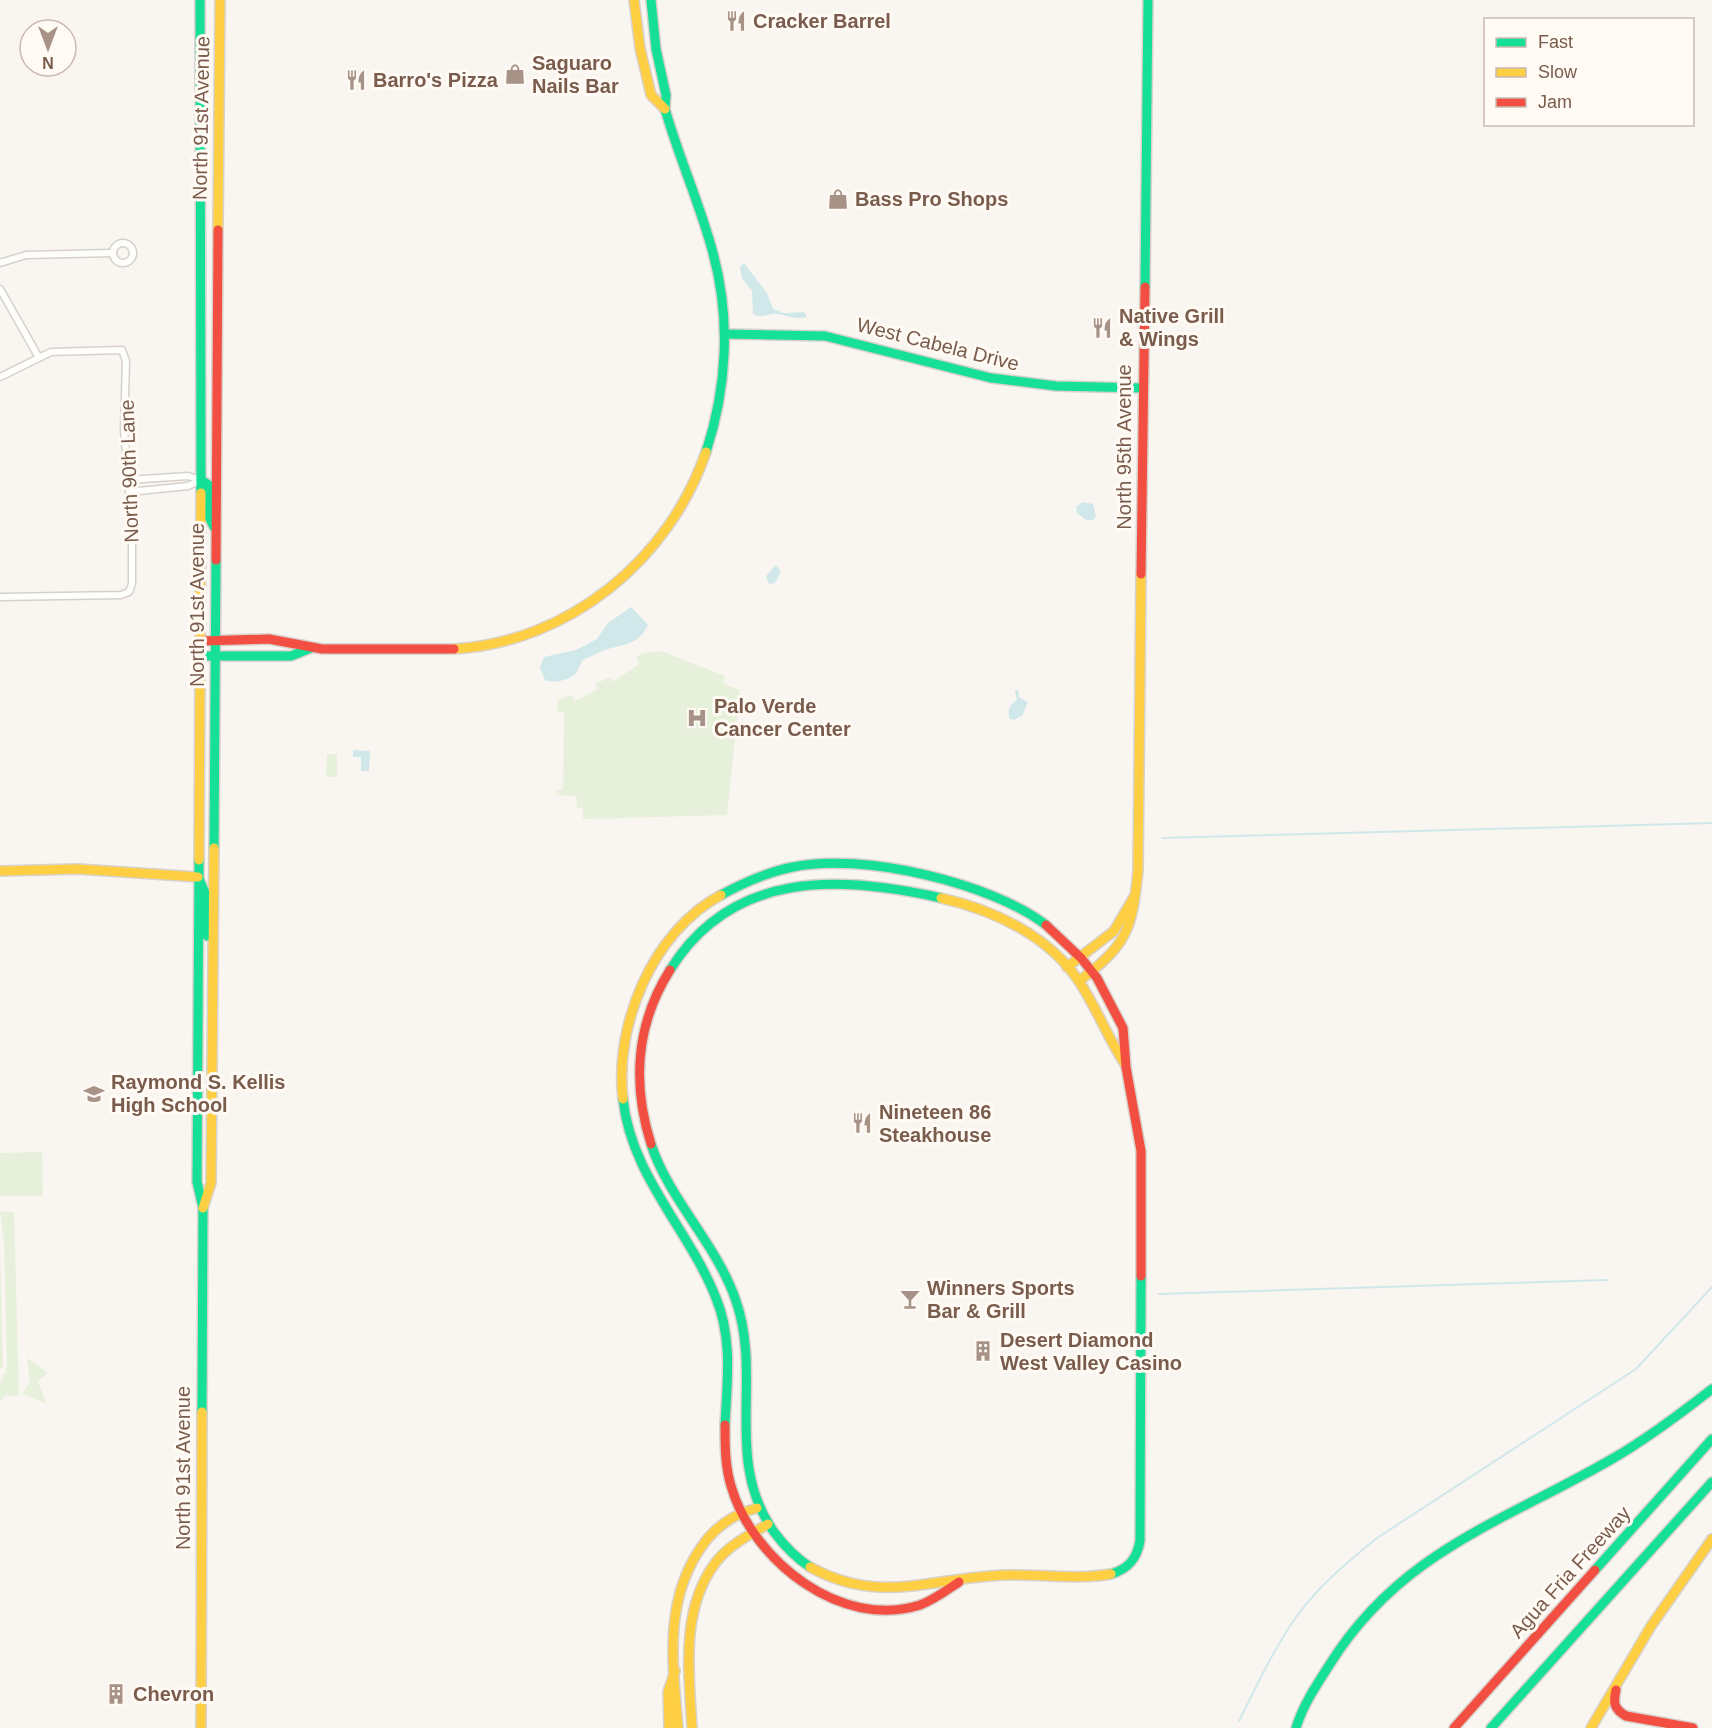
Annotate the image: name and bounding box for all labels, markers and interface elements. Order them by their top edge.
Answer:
restaurant icon: Cracker Barrel [724,9,748,33]
place label: Cracker Barrel [753,10,891,32]
north arrow [18,18,78,78]
legend [1484,18,1694,126]
text: Fast [1538,32,1573,52]
street label: North 91st Avenue [189,36,213,200]
place label: Saguaro Nails Bar [532,52,619,97]
text: N [42,54,54,71]
shop icon: Saguaro Nails Bar [503,62,527,86]
text: Slow [1538,62,1578,82]
restaurant icon: Barro's Pizza [344,68,368,92]
place label: Barro's Pizza [373,69,499,91]
text: Jam [1538,92,1572,112]
shop icon: Bass Pro Shops [826,187,850,211]
place label: Bass Pro Shops [855,188,1008,210]
place label: Native Grill & Wings [1119,305,1225,350]
street label: West Cabela Drive [855,313,1021,375]
restaurant icon: Native Grill & Wings [1090,316,1114,340]
street label: North 95th Avenue [1113,364,1135,530]
street label: North 90th Lane [116,399,142,543]
street label: North 91st Avenue [186,523,208,687]
place label: Palo Verde Cancer Center [714,695,851,740]
hospital icon: Palo Verde Cancer Center [685,706,709,730]
place label: Raymond S. Kellis High School [111,1071,286,1116]
school or university icon: Raymond S. Kellis High School [82,1082,106,1106]
place label: Nineteen 86 Steakhouse [879,1101,991,1146]
restaurant icon: Nineteen 86 Steakhouse [850,1111,874,1135]
place label: Winners Sports Bar & Grill [927,1277,1075,1322]
bar icon: Winners Sports Bar & Grill [898,1287,922,1311]
place label: Desert Diamond West Valley Casino [1000,1329,1182,1374]
building icon: Desert Diamond West Valley Casino [971,1339,995,1363]
street label: North 91st Avenue [172,1386,194,1550]
street label: Agua Fria Freeway [1505,1502,1635,1642]
building icon: Chevron [104,1682,128,1706]
place label: Chevron [133,1683,214,1705]

